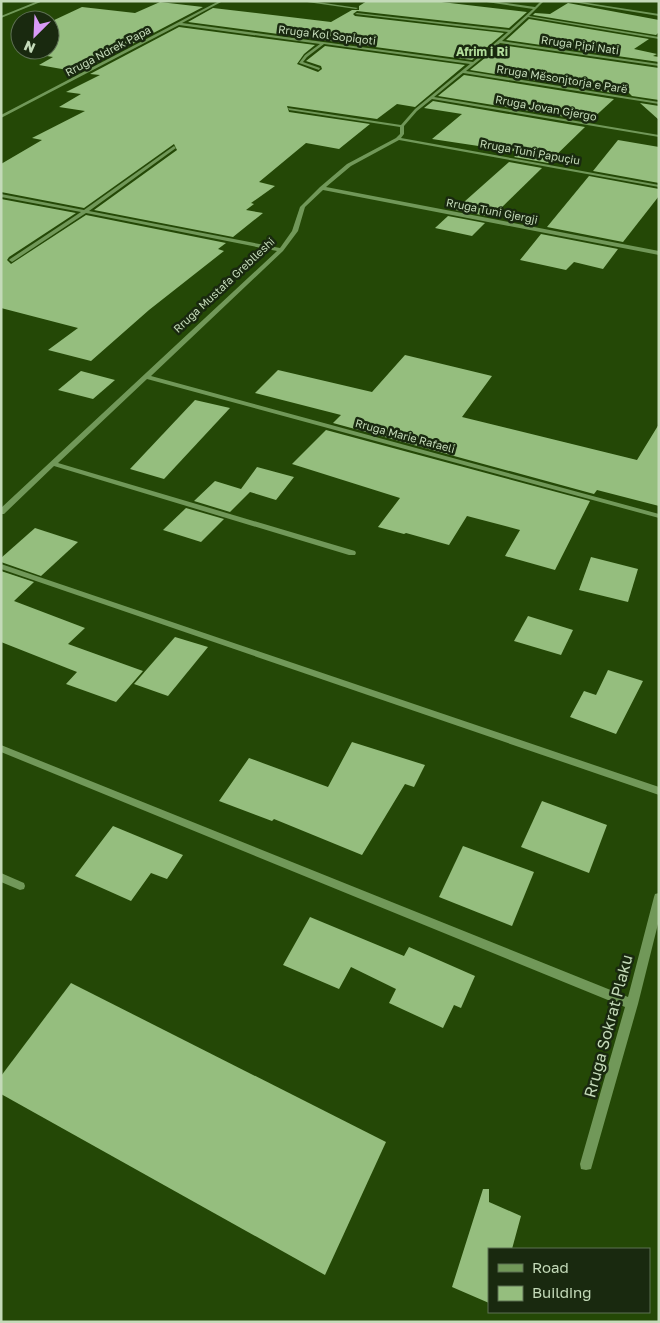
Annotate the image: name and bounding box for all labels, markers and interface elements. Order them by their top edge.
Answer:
north arrow [10,10,60,60]
street label: Rruga Ndrek Papa [63,22,153,79]
street label: Rruga Kol Sopiqoti [277,22,377,47]
street label: Rruga Pipi Nati [540,33,620,56]
text: N [21,37,38,57]
district label: Afrim i Ri [456,44,508,59]
street label: Rruga Mësonjtorja e Parë [496,62,628,95]
street label: Rruga Jovan Gjergo [494,92,598,123]
street label: Rruga Tuni Papuçiu [479,136,581,167]
street label: Rruga Tuni Gjergji [445,195,539,226]
street label: Rruga Mustafa Greblleshi [170,234,277,335]
street label: Rruga Marie Rafaeli [354,416,456,455]
street label: Rruga Sokrat Plaku [579,952,637,1100]
legend [488,1248,650,1313]
text: Road [532,1258,569,1276]
text: Building [532,1283,592,1301]

